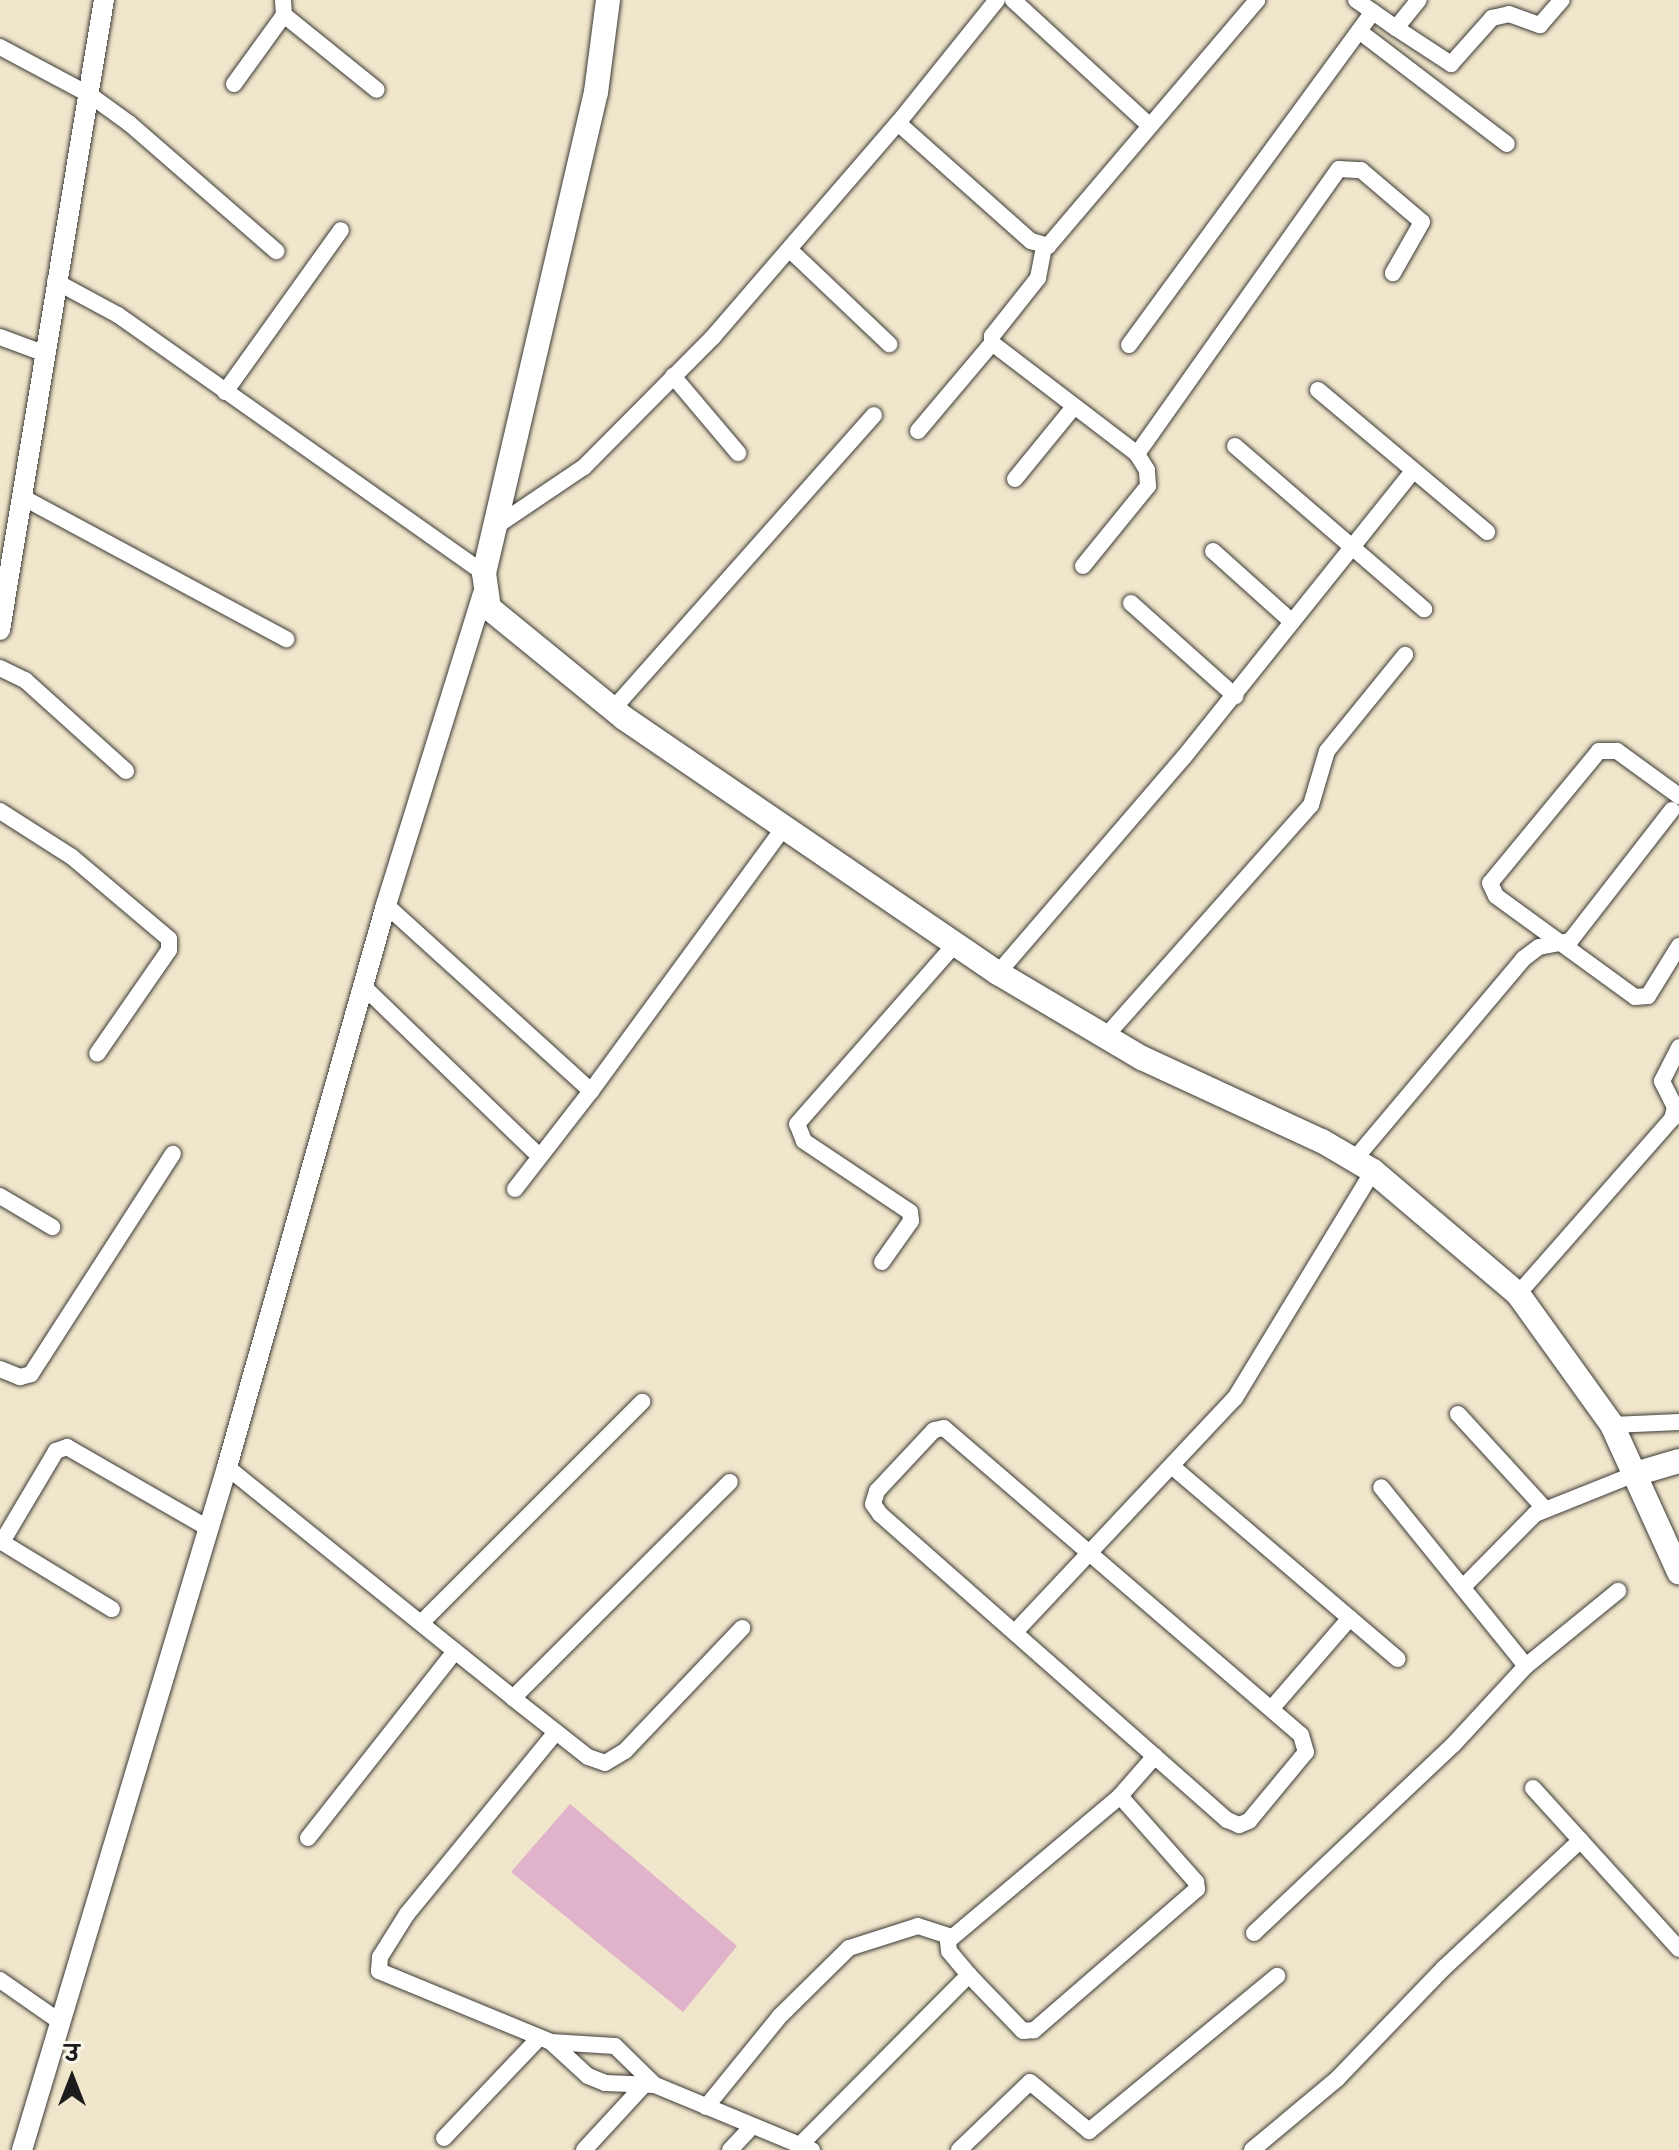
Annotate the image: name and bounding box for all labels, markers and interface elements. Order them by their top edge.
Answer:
north arrow [32,2038,112,2118]
text: उ [65,2041,79,2067]

